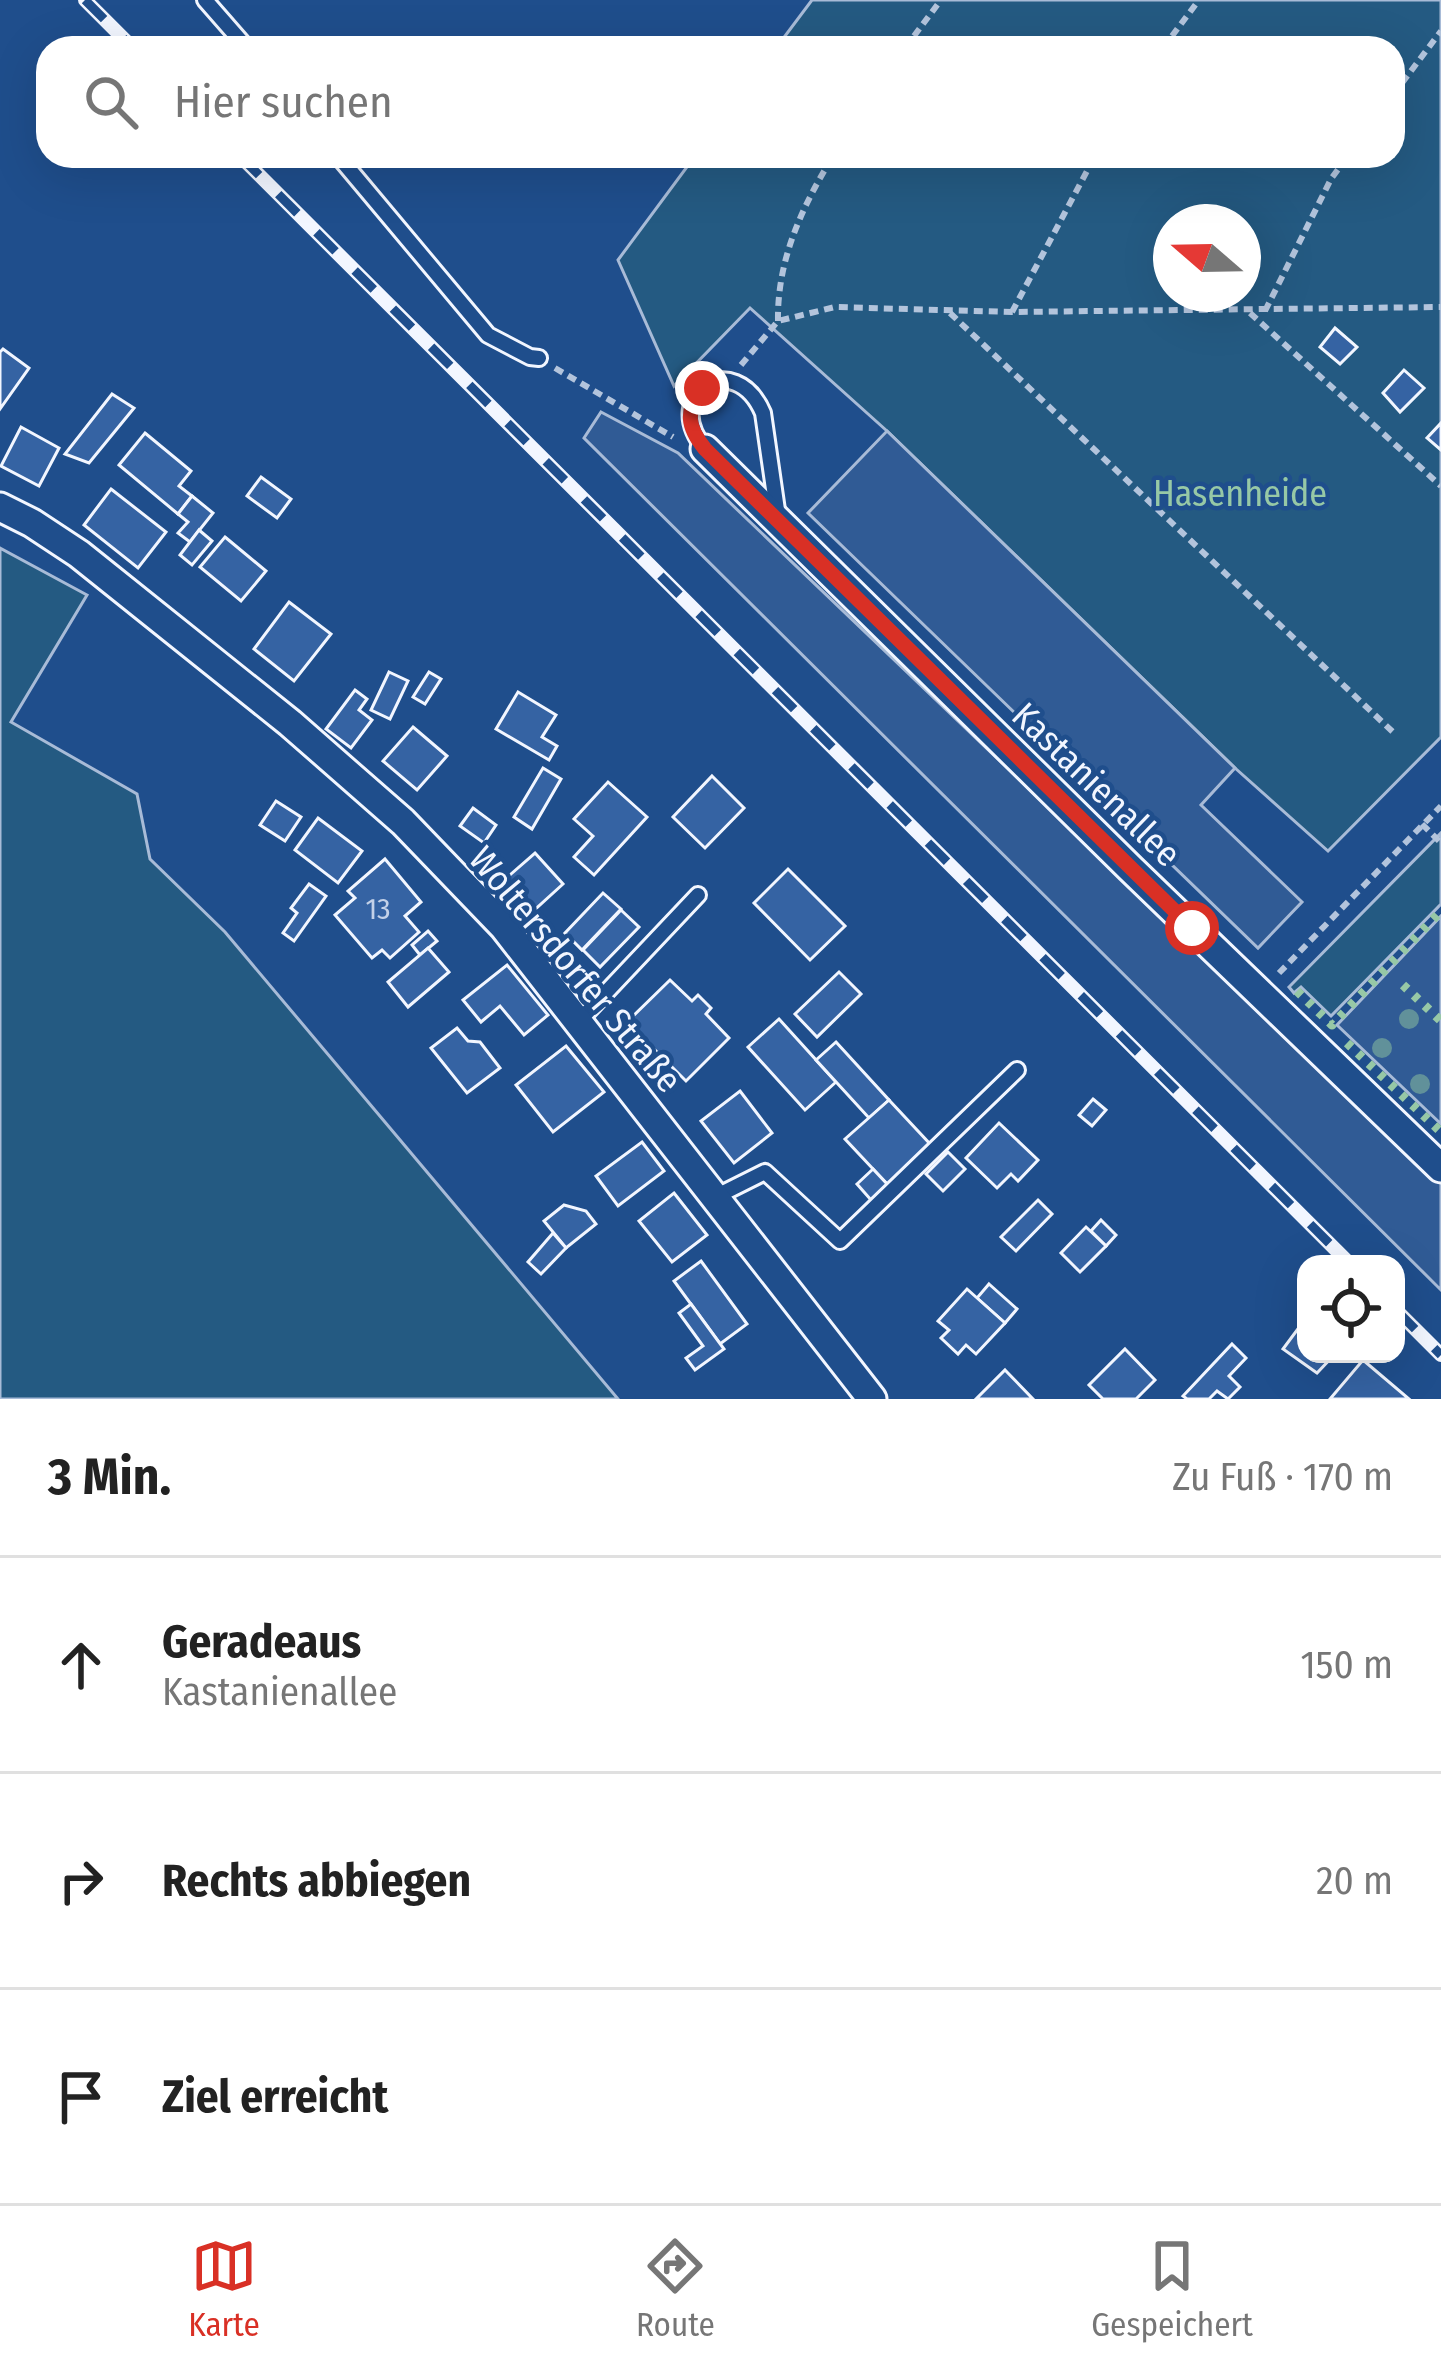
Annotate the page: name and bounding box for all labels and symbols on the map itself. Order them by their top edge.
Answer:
north arrow [1153,204,1261,312]
route end [675,361,729,415]
park label: Hasenheide [1153,472,1327,516]
street label: Kastanienallee [1003,693,1190,876]
street label: Woltersdorfer Straße [460,838,691,1102]
house number: 13 [365,891,391,927]
route start [1165,901,1219,955]

